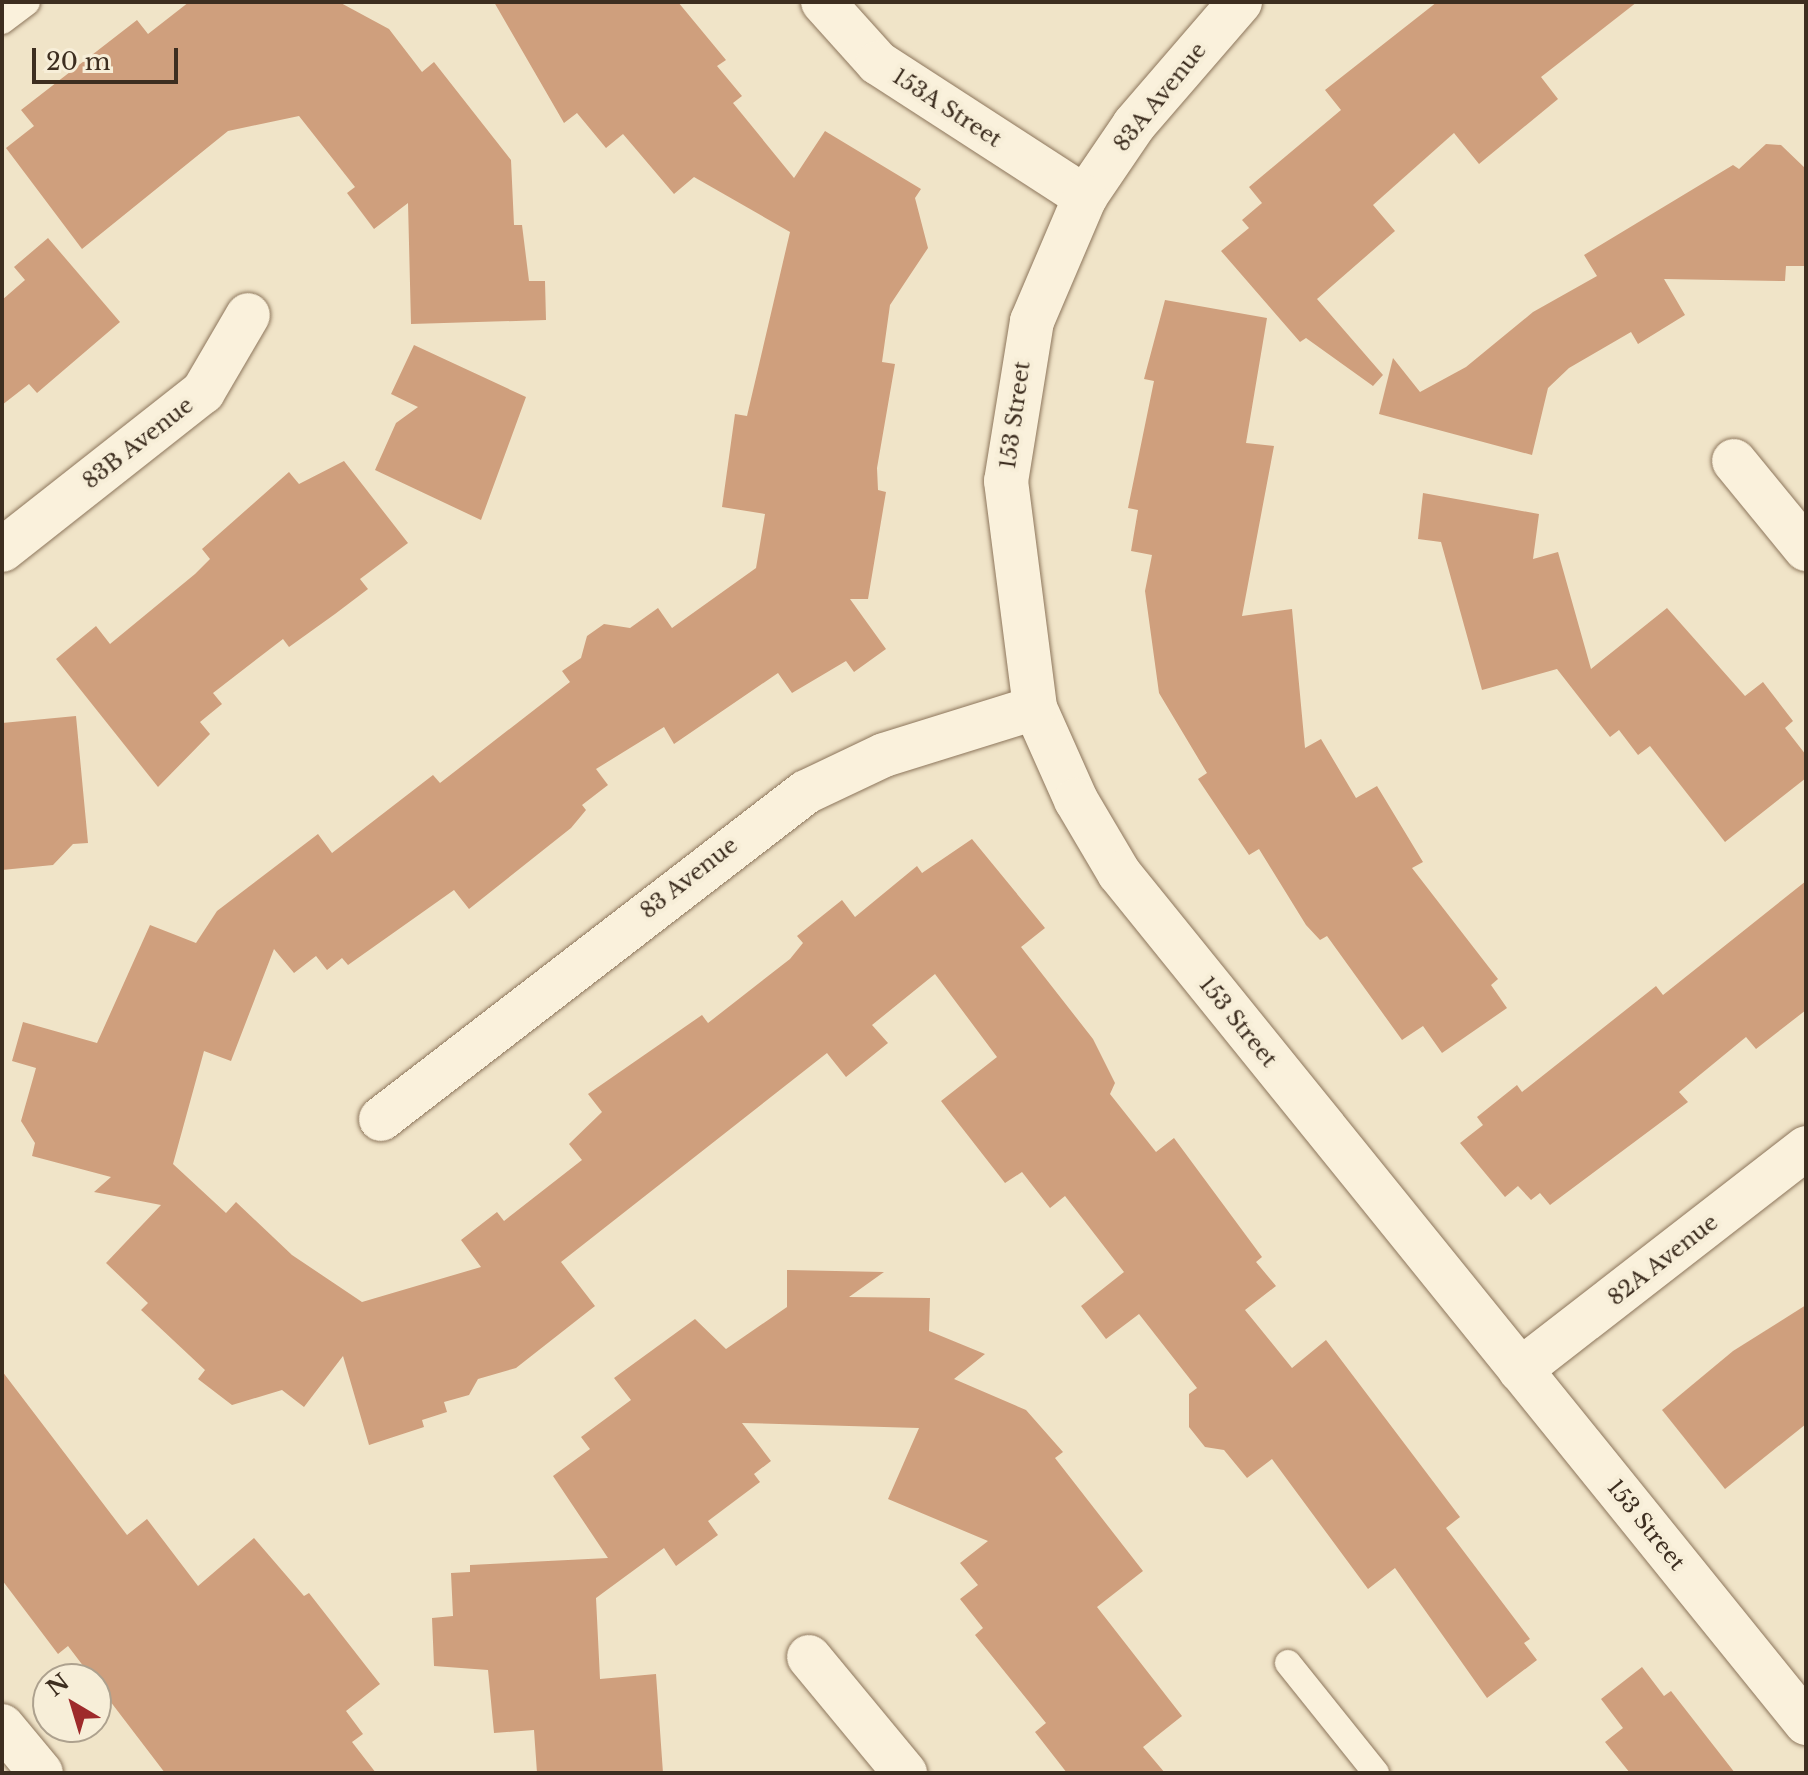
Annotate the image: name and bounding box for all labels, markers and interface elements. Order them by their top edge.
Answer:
scale bar [36,32,182,82]
street label: 83A Avenue [1108,37,1212,157]
text: 20 m [46,47,111,76]
street label: 153A Street [887,63,1007,153]
street label: 153 Street [994,360,1036,470]
street label: 83B Avenue [77,391,199,495]
street label: 83 Avenue [635,832,743,924]
street label: 153 Street [1194,972,1282,1072]
street label: 82A Avenue [1602,1208,1724,1312]
street label: 153 Street [1602,1475,1690,1575]
north arrow [32,1663,112,1743]
text: N [42,1668,75,1702]

